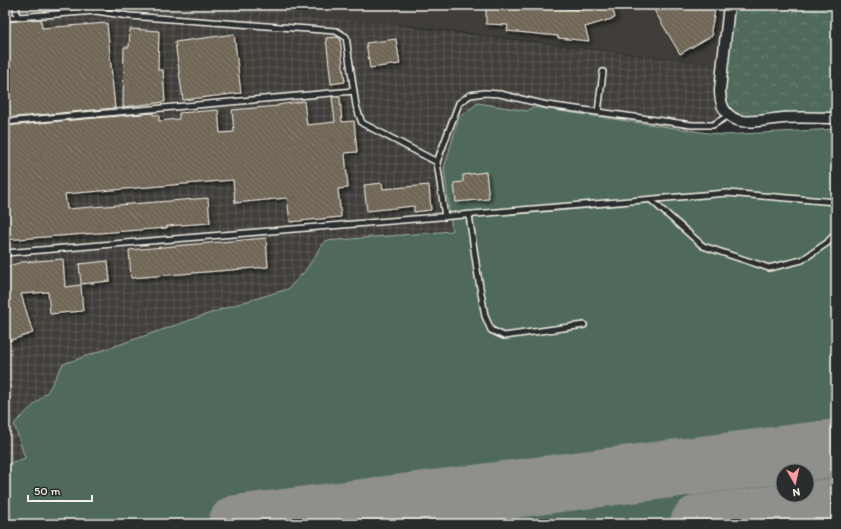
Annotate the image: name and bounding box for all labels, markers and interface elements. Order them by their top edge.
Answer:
north arrow [775,463,815,503]
scale bar [28,477,92,503]
text: 50 m [34,484,60,498]
text: N [792,485,801,499]

